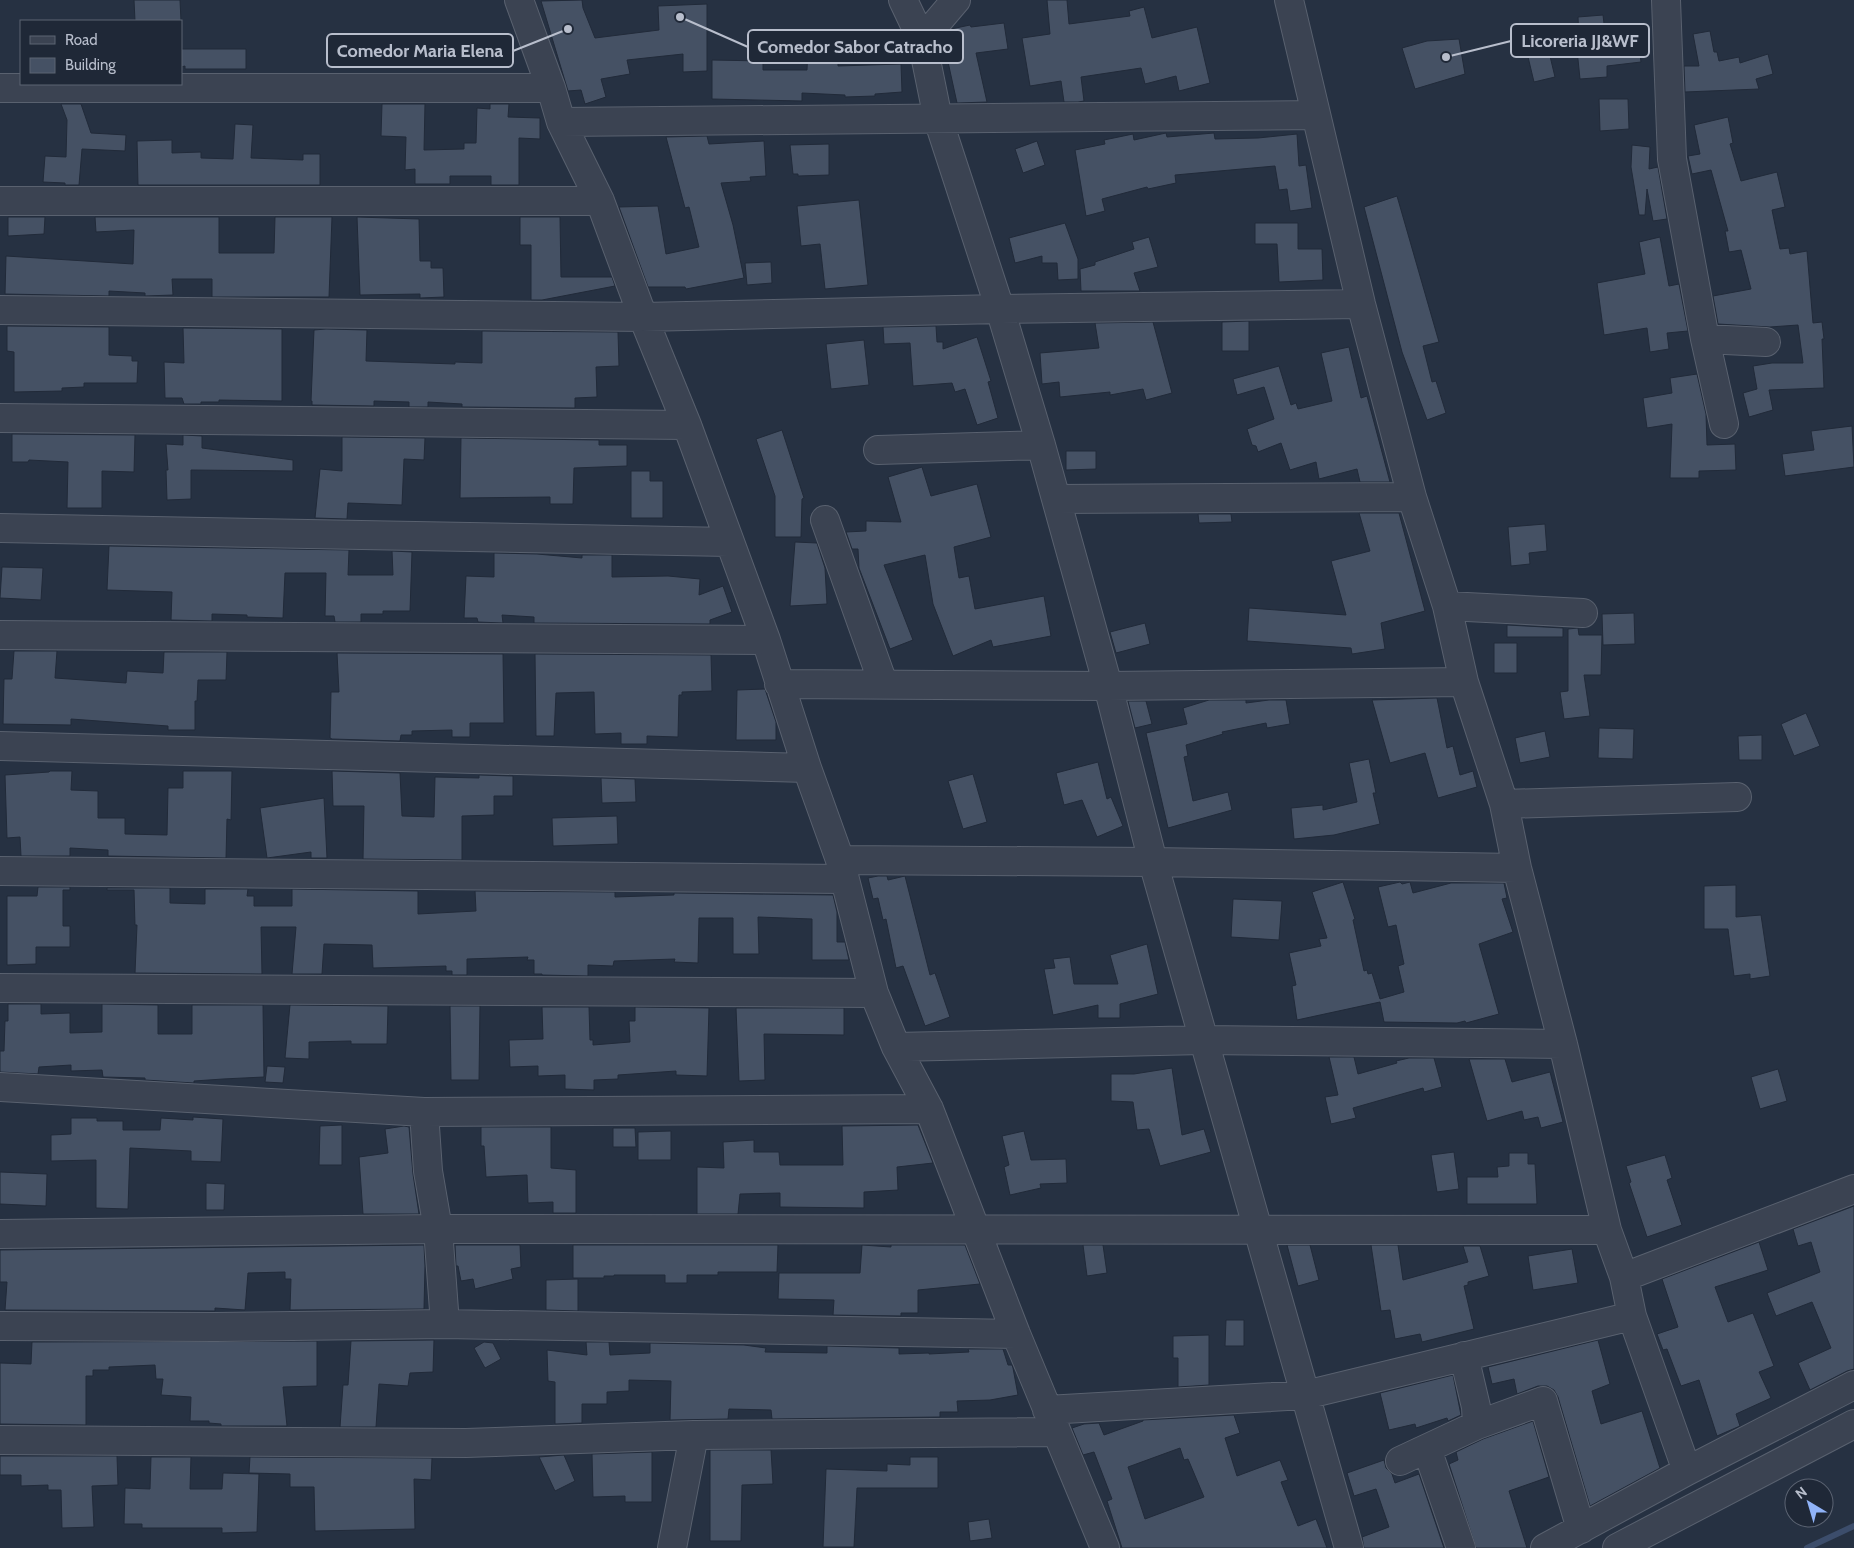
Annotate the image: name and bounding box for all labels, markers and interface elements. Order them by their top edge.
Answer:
legend [20,20,182,85]
callout: Licoreria JJ&WF [1511,24,1649,57]
callout: Comedor Sabor Catracho [748,30,963,63]
text: Licoreria JJ&WF [1521,30,1639,52]
text: Road [65,31,98,49]
callout: Comedor Maria Elena [327,34,513,67]
text: Comedor Sabor Catracho [757,36,953,58]
text: Comedor Maria Elena [337,40,503,62]
text: Building [65,56,116,74]
north arrow [1784,1478,1834,1528]
text: N [1792,1483,1810,1503]

